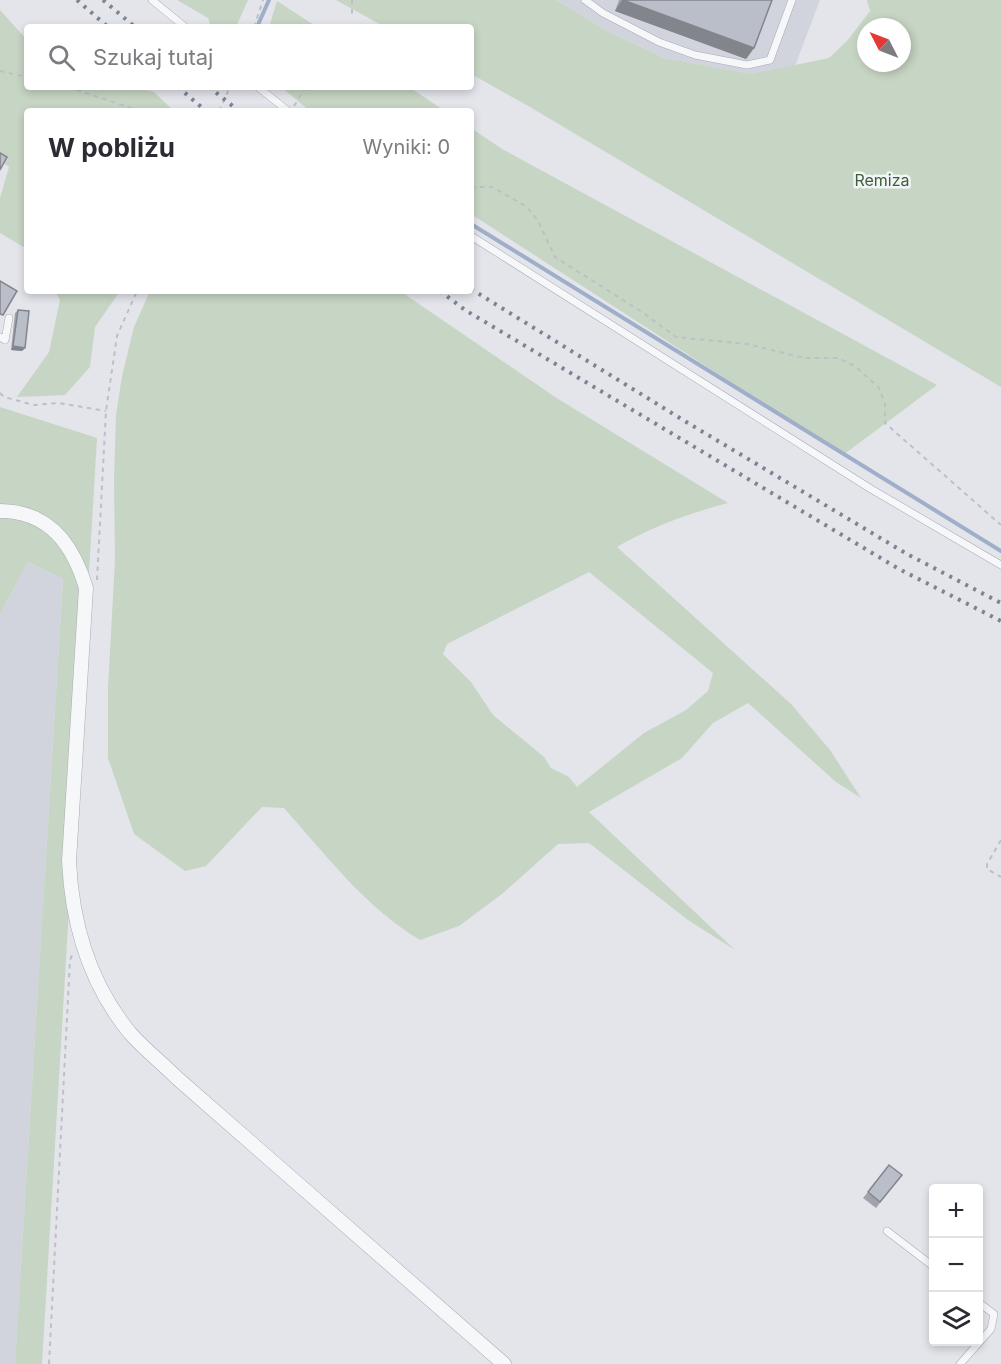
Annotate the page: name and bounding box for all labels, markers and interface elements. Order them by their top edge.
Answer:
north arrow [857,18,911,72]
search box [24,24,474,90]
icon: search [45,41,78,74]
text: Szukaj tutaj [93,44,213,70]
text: W pobliżu [48,132,175,163]
text: Wyniki: 0 [363,135,450,159]
park label: Remiza [854,170,910,190]
map controls [929,1184,983,1346]
button: + [929,1184,983,1238]
button: − [929,1238,983,1292]
button: layers [929,1292,983,1346]

